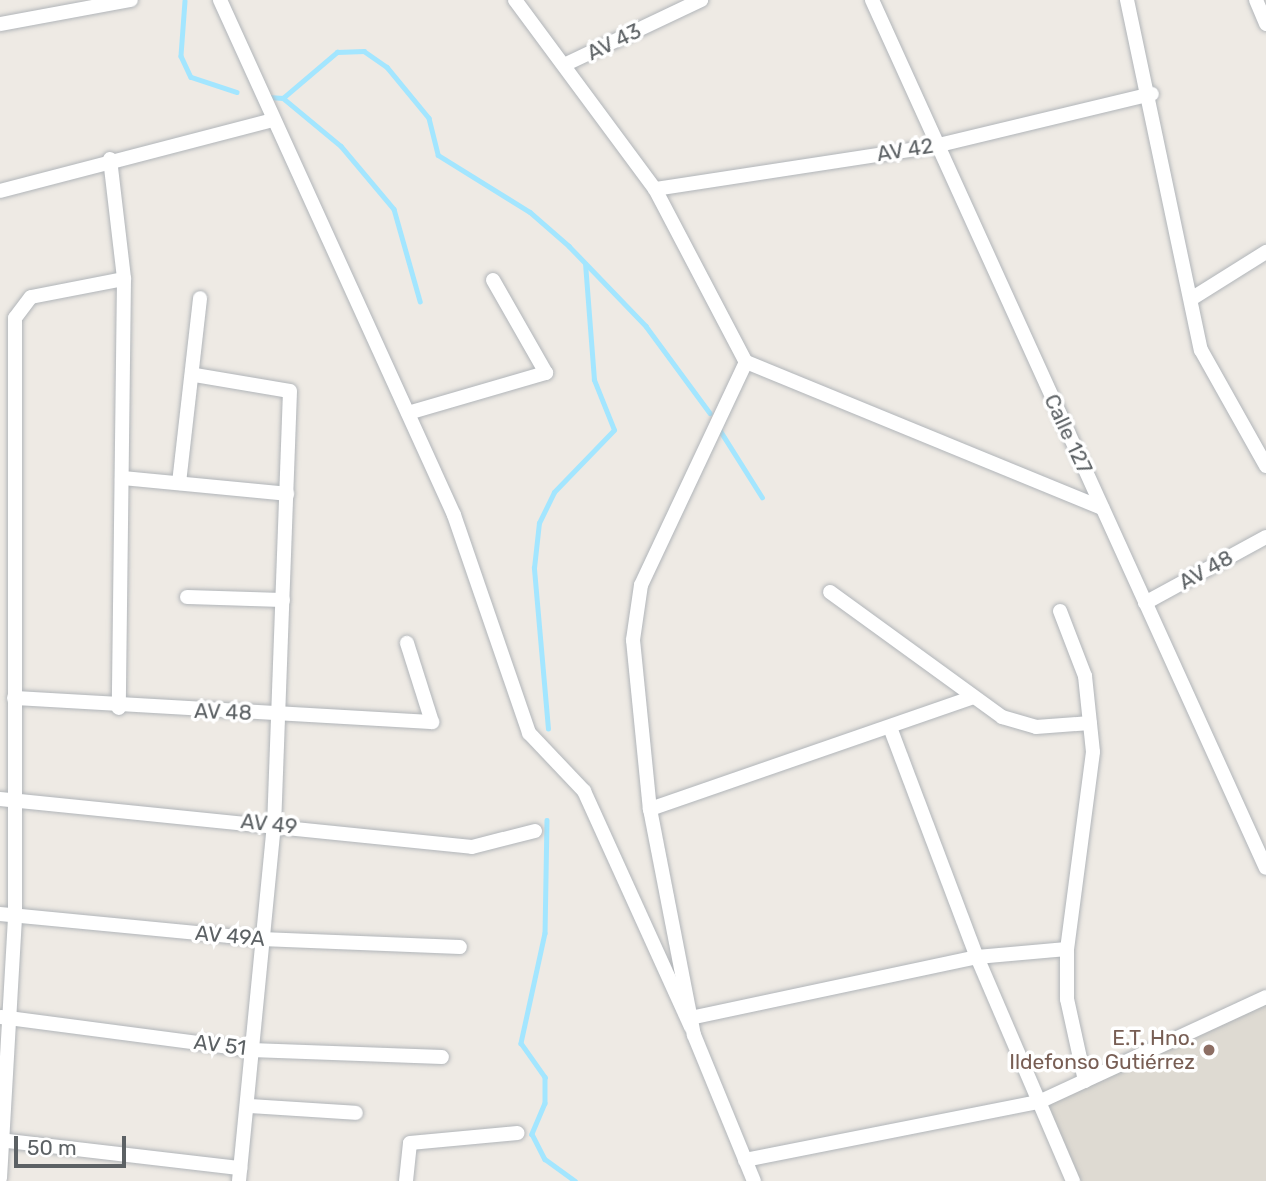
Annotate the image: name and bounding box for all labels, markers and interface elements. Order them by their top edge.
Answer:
street label: AV 43 [583,18,645,66]
street label: AV 42 [875,133,935,167]
street label: Calle 127 [1039,390,1097,478]
street label: AV 48 [1174,545,1238,595]
street label: AV 48 [193,698,253,726]
street label: AV 49 [239,808,299,840]
street label: AV 49A [194,920,266,952]
place label: E.T. Hno. Ildefonso Gutiérrez [1009,1025,1195,1075]
street label: AV 51 [192,1029,248,1061]
marker: E.T. Hno. Ildefonso Gutiérrez [1201,1042,1217,1058]
scale bar [18,1122,130,1166]
text: 50 m [27,1135,77,1160]

